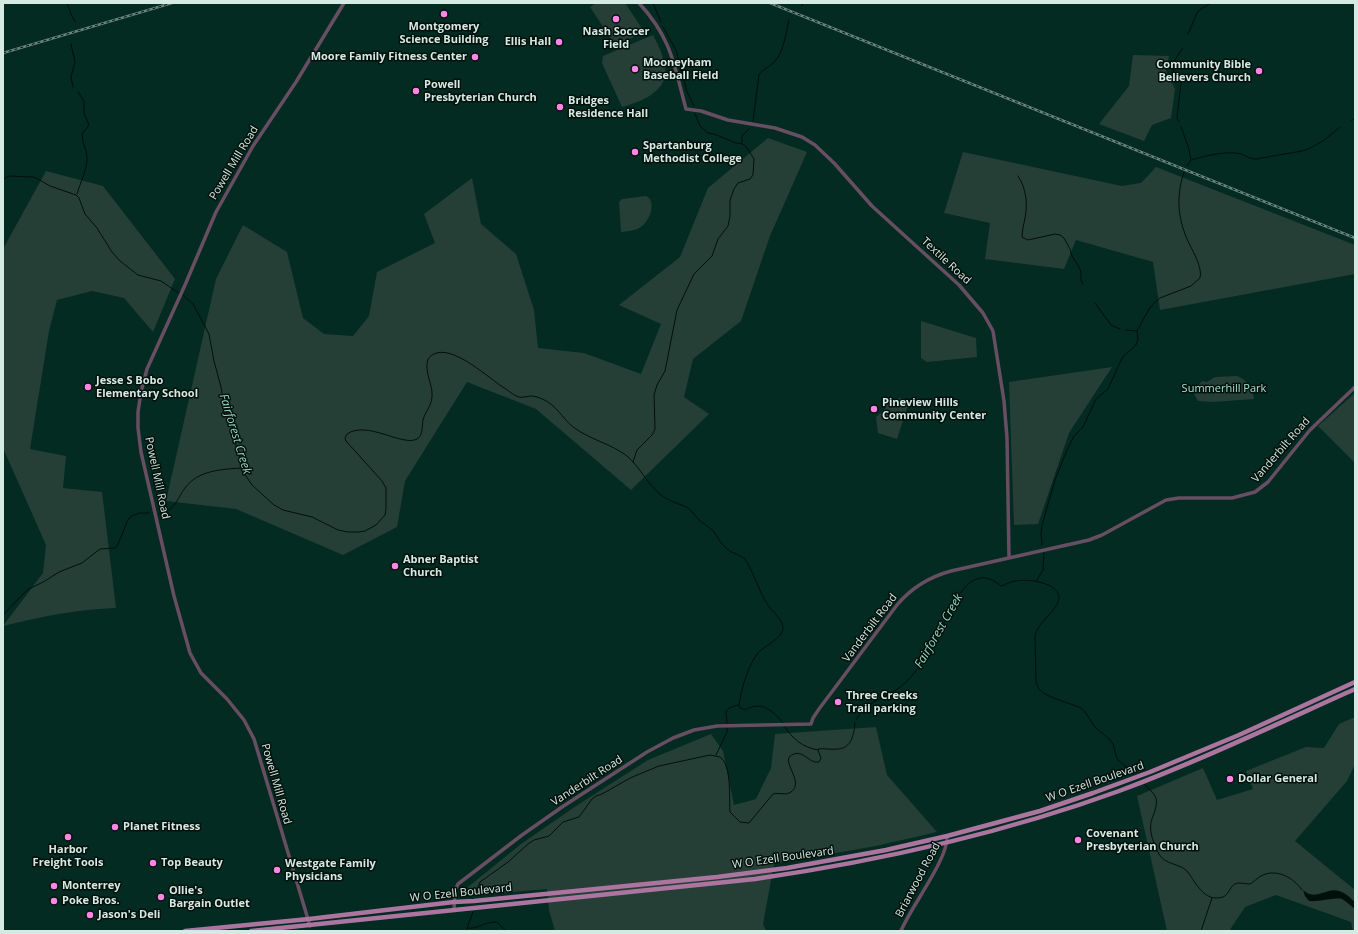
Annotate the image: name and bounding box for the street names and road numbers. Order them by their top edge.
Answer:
street label: Powell Mill Road [207,124,261,202]
street label: Textile Road [919,235,973,287]
street label: Vanderbilt Road [1249,415,1313,485]
street label: Powell Mill Road [142,436,172,520]
street label: Vanderbilt Road [840,591,900,665]
street label: Powell Mill Road [258,742,294,826]
street label: Vanderbilt Road [549,753,625,809]
street label: W O Ezell Boulevard [1044,759,1146,805]
street label: Briarwood Road [893,840,943,920]
street label: W O Ezell Boulevard [731,844,835,872]
street label: W O Ezell Boulevard [409,881,513,905]

